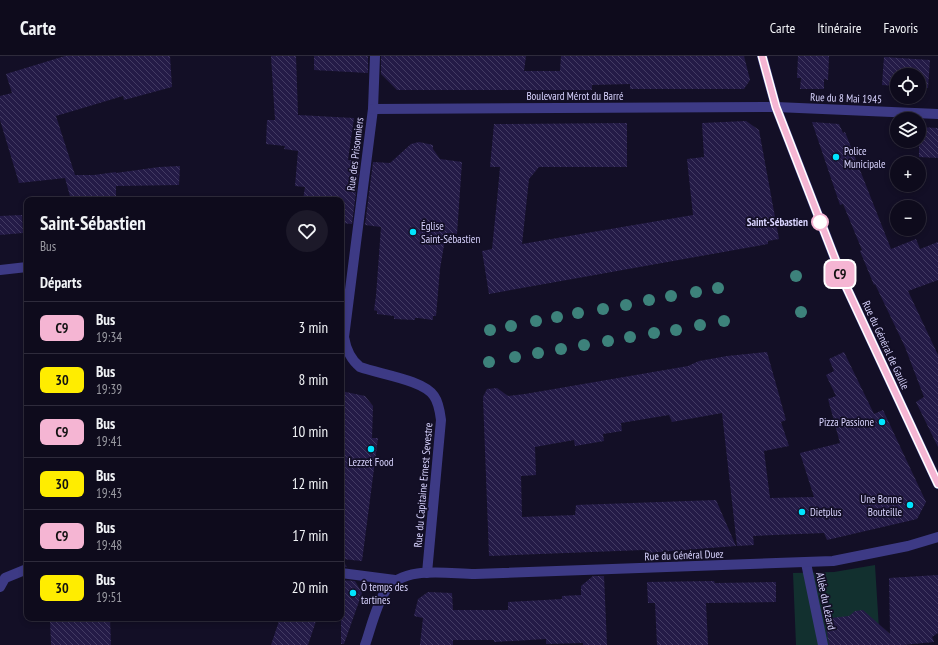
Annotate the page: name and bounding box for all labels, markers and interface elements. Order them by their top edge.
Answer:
text: Carte [20,16,56,40]
text: Carte [770,19,795,37]
text: Itinéraire [817,19,862,37]
text: Favoris [884,19,918,37]
map controls [890,68,926,236]
button: locate [890,68,926,104]
street label: Boulevard Mérot du Barré [526,89,624,103]
street label: Rue du 8 Mai 1945 [810,90,882,106]
button: layers [890,112,926,148]
street label: Rue des Prisonniers [344,116,366,192]
place label: Police Municipale [844,144,886,171]
marker: Police Municipale [831,152,841,162]
button: + [890,156,926,192]
button: − [890,200,926,236]
button: heart [286,210,328,252]
text: Saint-Sébastien [40,211,146,235]
marker: Saint-Sébastien [811,213,829,231]
place label: Saint-Sébastien [747,215,808,229]
place label: Église Saint-Sébastien [421,219,480,246]
marker: Église Saint-Sébastien [408,227,418,237]
text: Bus [40,238,56,255]
line badge: C9 [822,261,858,287]
text: C9 [833,265,847,283]
text: Départs [40,273,82,292]
street label: Rue du Général de Gaulle [859,298,913,392]
text: Bus [96,310,115,329]
text: 3 min [298,318,328,337]
text: C9 [55,319,69,337]
text: 19:34 [96,329,122,346]
text: Bus [96,362,115,381]
text: 8 min [298,370,328,389]
text: 30 [55,371,69,389]
text: 19:39 [96,381,122,398]
text: Bus [96,414,115,433]
place label: Pizza Passione [819,415,874,429]
marker: Pizza Passione [877,417,887,427]
text: 10 min [292,422,328,441]
street label: Rue du Capitaine Ernest Sevestre [411,422,435,548]
text: C9 [55,423,69,441]
text: 19:41 [96,433,122,450]
marker: Lezzet Food [366,444,376,454]
place label: Lezzet Food [348,455,394,469]
text: Bus [96,466,115,485]
text: 12 min [292,474,328,493]
text: 30 [55,475,69,493]
text: 19:43 [96,485,122,502]
place label: Une Bonne Bouteille [860,492,902,519]
marker: Une Bonne Bouteille [905,500,915,510]
place label: Dietplus [810,505,842,519]
marker: Dietplus [797,507,807,517]
text: Bus [96,518,115,537]
text: 17 min [292,526,328,545]
text: C9 [55,527,69,545]
text: 19:48 [96,537,122,554]
street label: Rue du Général Duez [644,547,724,563]
text: Bus [96,570,115,589]
street label: Allée du Lézard [813,571,839,631]
text: 20 min [292,578,328,597]
text: 30 [55,579,69,597]
place label: Ô temps des tartines [361,580,408,607]
marker: Ô temps des tartines [348,588,358,598]
text: 19:51 [96,589,122,606]

